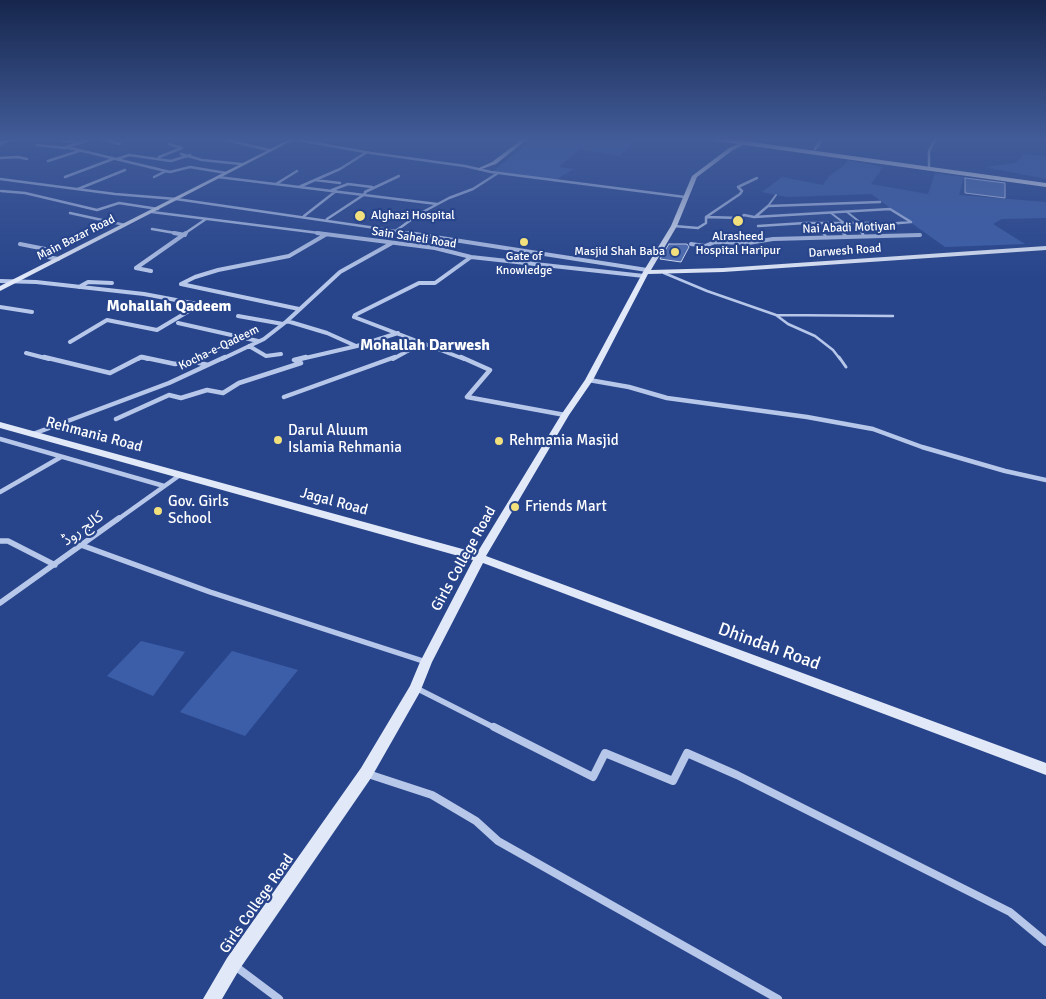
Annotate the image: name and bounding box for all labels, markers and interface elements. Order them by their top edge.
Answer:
marker: Alghazi Hospital [353,209,367,223]
place label: Alghazi Hospital [371,209,455,223]
street label: Main Bazar Road [35,212,117,264]
marker: Alrasheed Hospital Haripur [731,214,745,228]
street label: Nai Abadi Motiyan [802,219,896,237]
street label: Sain Saheli Road [371,224,457,252]
place label: Alrasheed Hospital Haripur [696,230,780,258]
marker: Gate of Knowledge [518,236,530,248]
street label: Darwesh Road [808,241,882,261]
place label: Masjid Shah Baba [574,245,665,259]
marker: Masjid Shah Baba [669,246,681,258]
place label: Gate of Knowledge [496,250,552,278]
district label: Mohallah Qadeem [106,297,232,317]
street label: Kocha-e-Qadeem [177,322,261,374]
district label: Mohallah Darwesh [360,336,490,356]
street label: Rehmania Road [44,413,144,457]
place label: Darul Aluum Islamia Rehmania [288,422,402,457]
place label: Rehmania Masjid [509,432,619,450]
marker: Darul Aluum Islamia Rehmania [272,434,284,446]
marker: Rehmania Masjid [493,435,505,447]
street label: Jagal Road [298,484,370,520]
place label: Gov. Girls School [168,493,229,528]
place label: Friends Mart [525,498,607,516]
marker: Friends Mart [509,501,521,513]
street label: Girls College Road [428,503,500,615]
marker: Gov. Girls School [152,505,164,517]
street label: کالج روڈ [59,508,107,550]
street label: Dhindah Road [715,619,823,675]
street label: Girls College Road [216,851,298,957]

